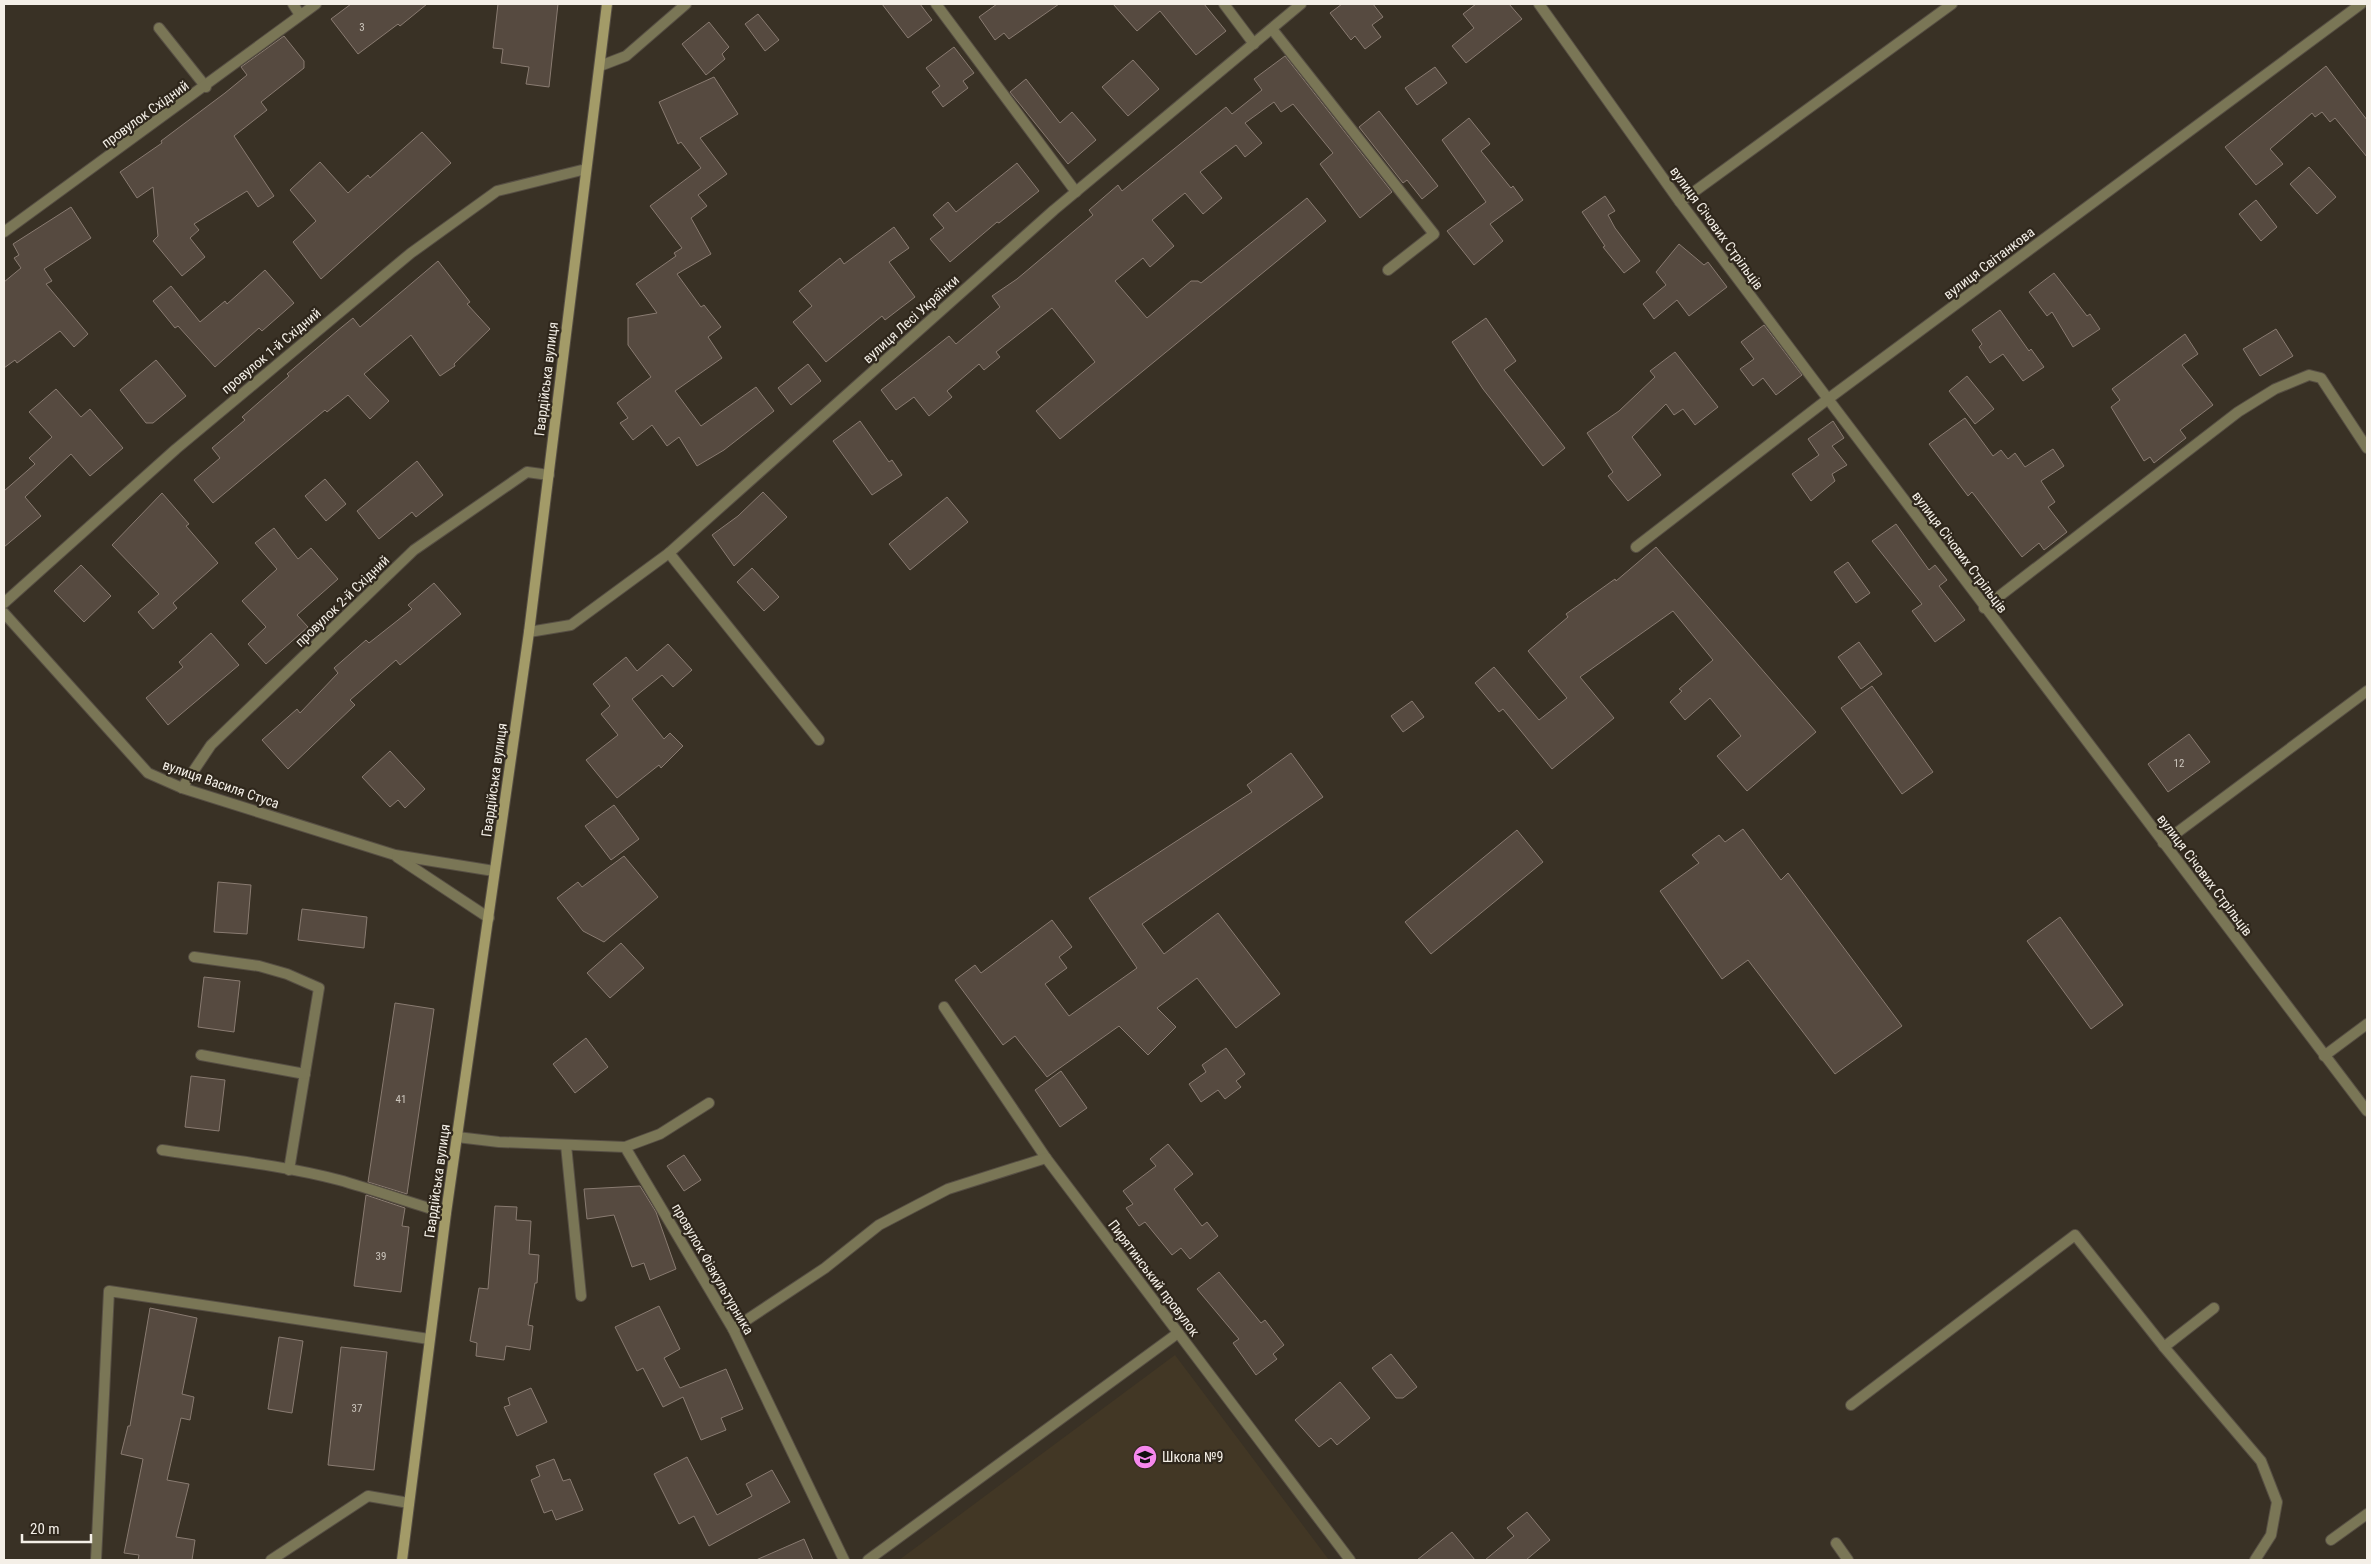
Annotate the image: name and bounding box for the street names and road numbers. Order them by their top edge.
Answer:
street label: провулок Східний [98,77,192,151]
street label: вулиця Січових Стрільців [1667,163,1767,293]
street label: вулиця Світанкова [1940,224,2038,302]
street label: вулиця Лесі Українки [860,272,962,366]
street label: провулок 1-й Східний [218,305,324,397]
street label: Гвардійська вулиця [531,321,561,437]
street label: вулиця Січових Стрільців [1909,488,2011,616]
street label: провулок 2-й Східний [292,552,392,650]
street label: Гвардійська вулиця [478,722,510,838]
street label: вулиця Василя Стуса [161,757,281,811]
street label: вулиця Січових Стрільців [2154,811,2256,939]
street label: Гвардійська вулиця [421,1123,453,1239]
street label: провулок Фізкультурника [669,1201,757,1337]
street label: Пирятинський провулок [1105,1217,1203,1340]

